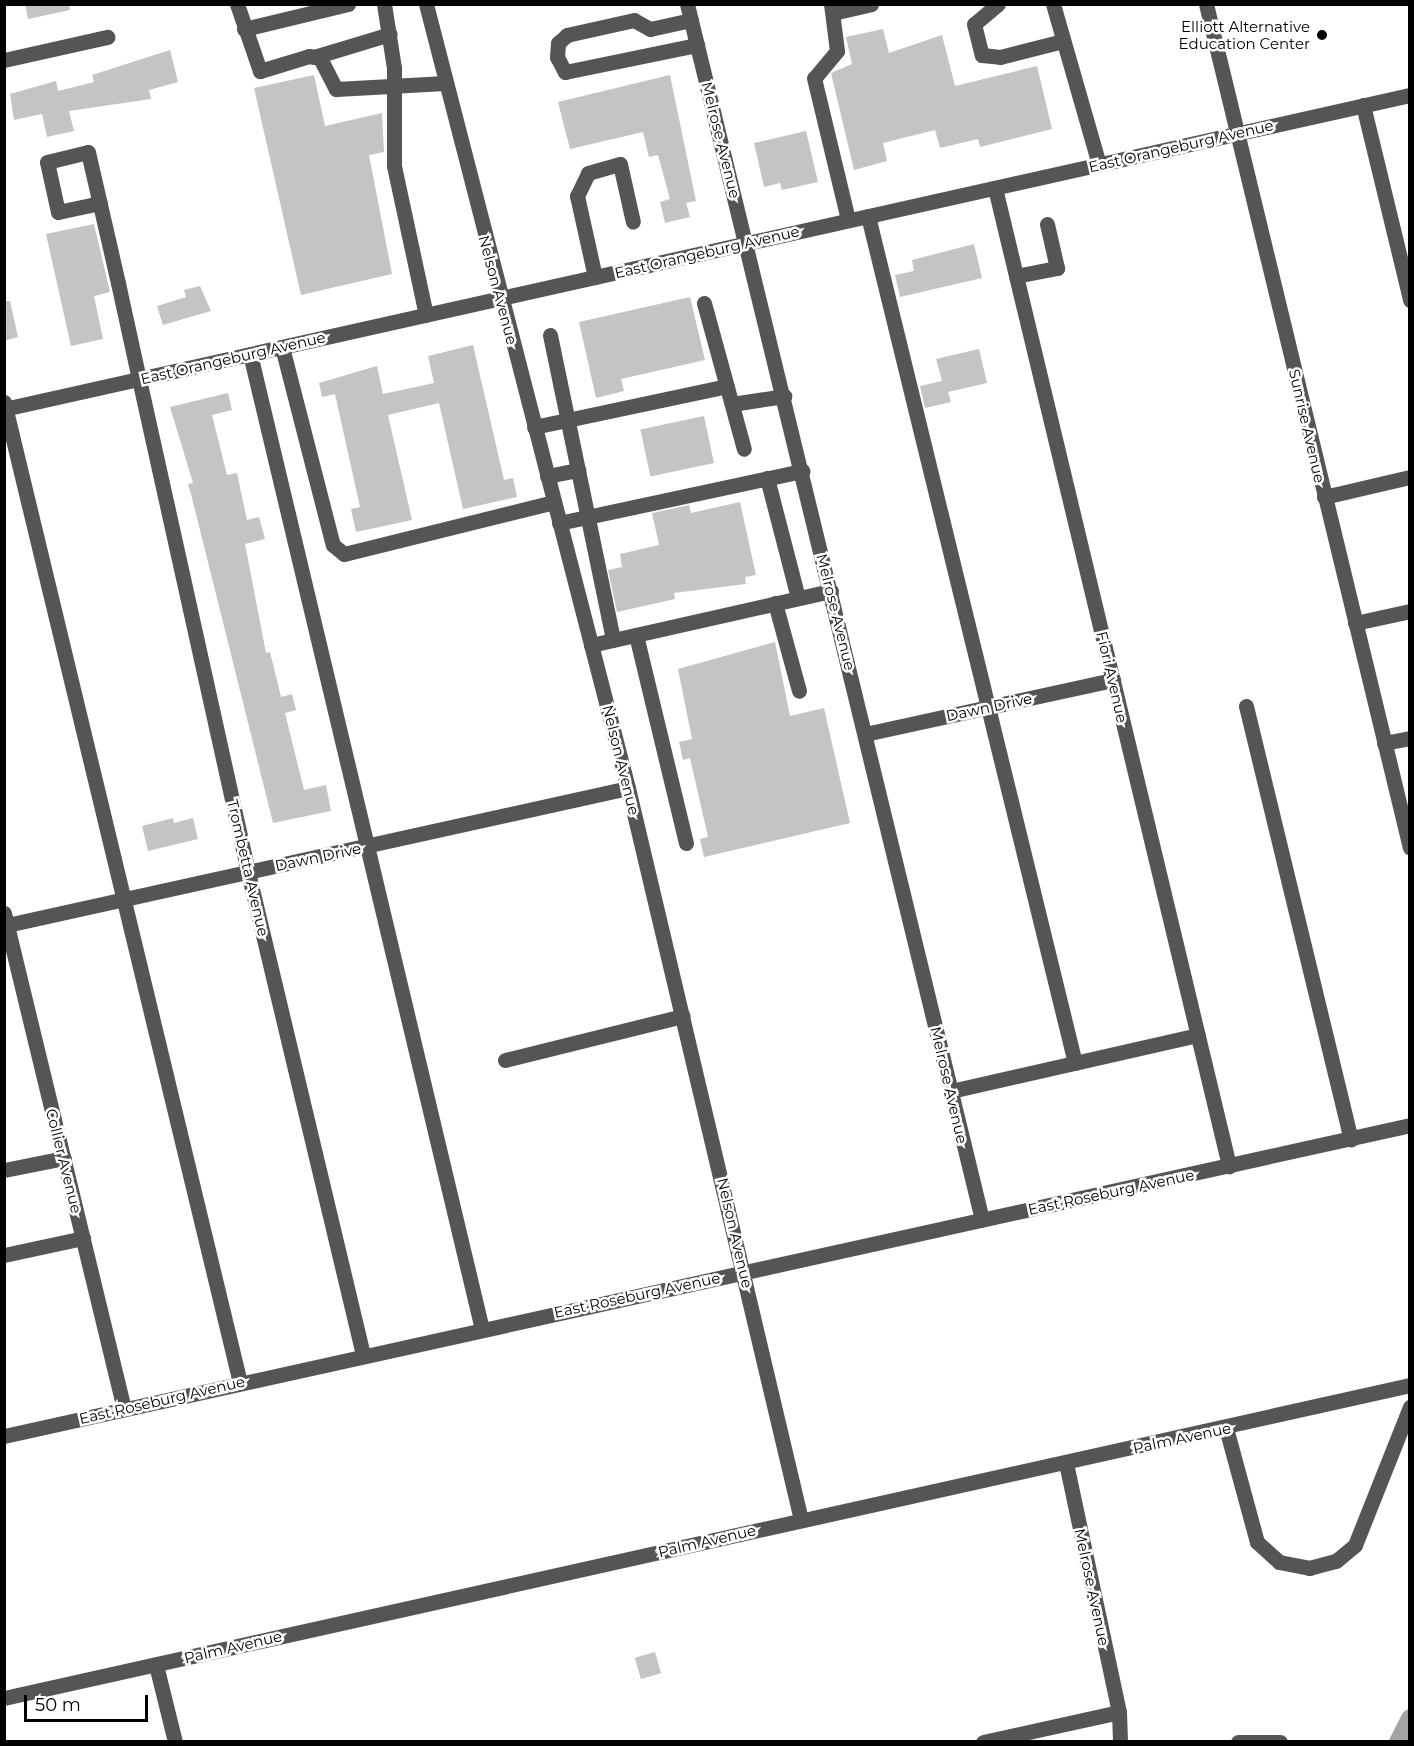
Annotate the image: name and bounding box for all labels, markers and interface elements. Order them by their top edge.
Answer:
place label: Elliott Alternative Education Center [1179,17,1310,52]
marker: Elliott Alternative Education Center [1315,28,1329,42]
street label: Melrose Avenue [698,80,744,200]
street label: East Orangeburg Avenue [1087,116,1275,176]
street label: East Orangeburg Avenue [613,222,801,282]
street label: Nelson Avenue [475,233,521,347]
street label: East Orangeburg Avenue [139,328,327,388]
street label: Sunrise Avenue [1285,367,1329,485]
street label: Melrose Avenue [813,552,859,672]
street label: Fiori Avenue [1093,629,1131,725]
street label: Dawn Drive [944,689,1034,725]
street label: Nelson Avenue [599,703,643,817]
street label: Trombetta Avenue [224,798,272,938]
street label: Dawn Drive [273,839,363,875]
street label: Melrose Avenue [927,1025,971,1145]
street label: Collier Avenue [42,1107,86,1215]
street label: East Roseburg Avenue [1026,1166,1196,1218]
street label: Nelson Avenue [714,1176,756,1290]
street label: East Roseburg Avenue [552,1269,722,1321]
street label: East Roseburg Avenue [77,1372,247,1428]
street label: Palm Avenue [1131,1419,1233,1457]
street label: Palm Avenue [656,1521,758,1561]
street label: Melrose Avenue [1071,1527,1113,1647]
street label: Palm Avenue [182,1627,284,1667]
scale bar [27,1683,152,1721]
text: 50 m [35,1694,81,1716]

